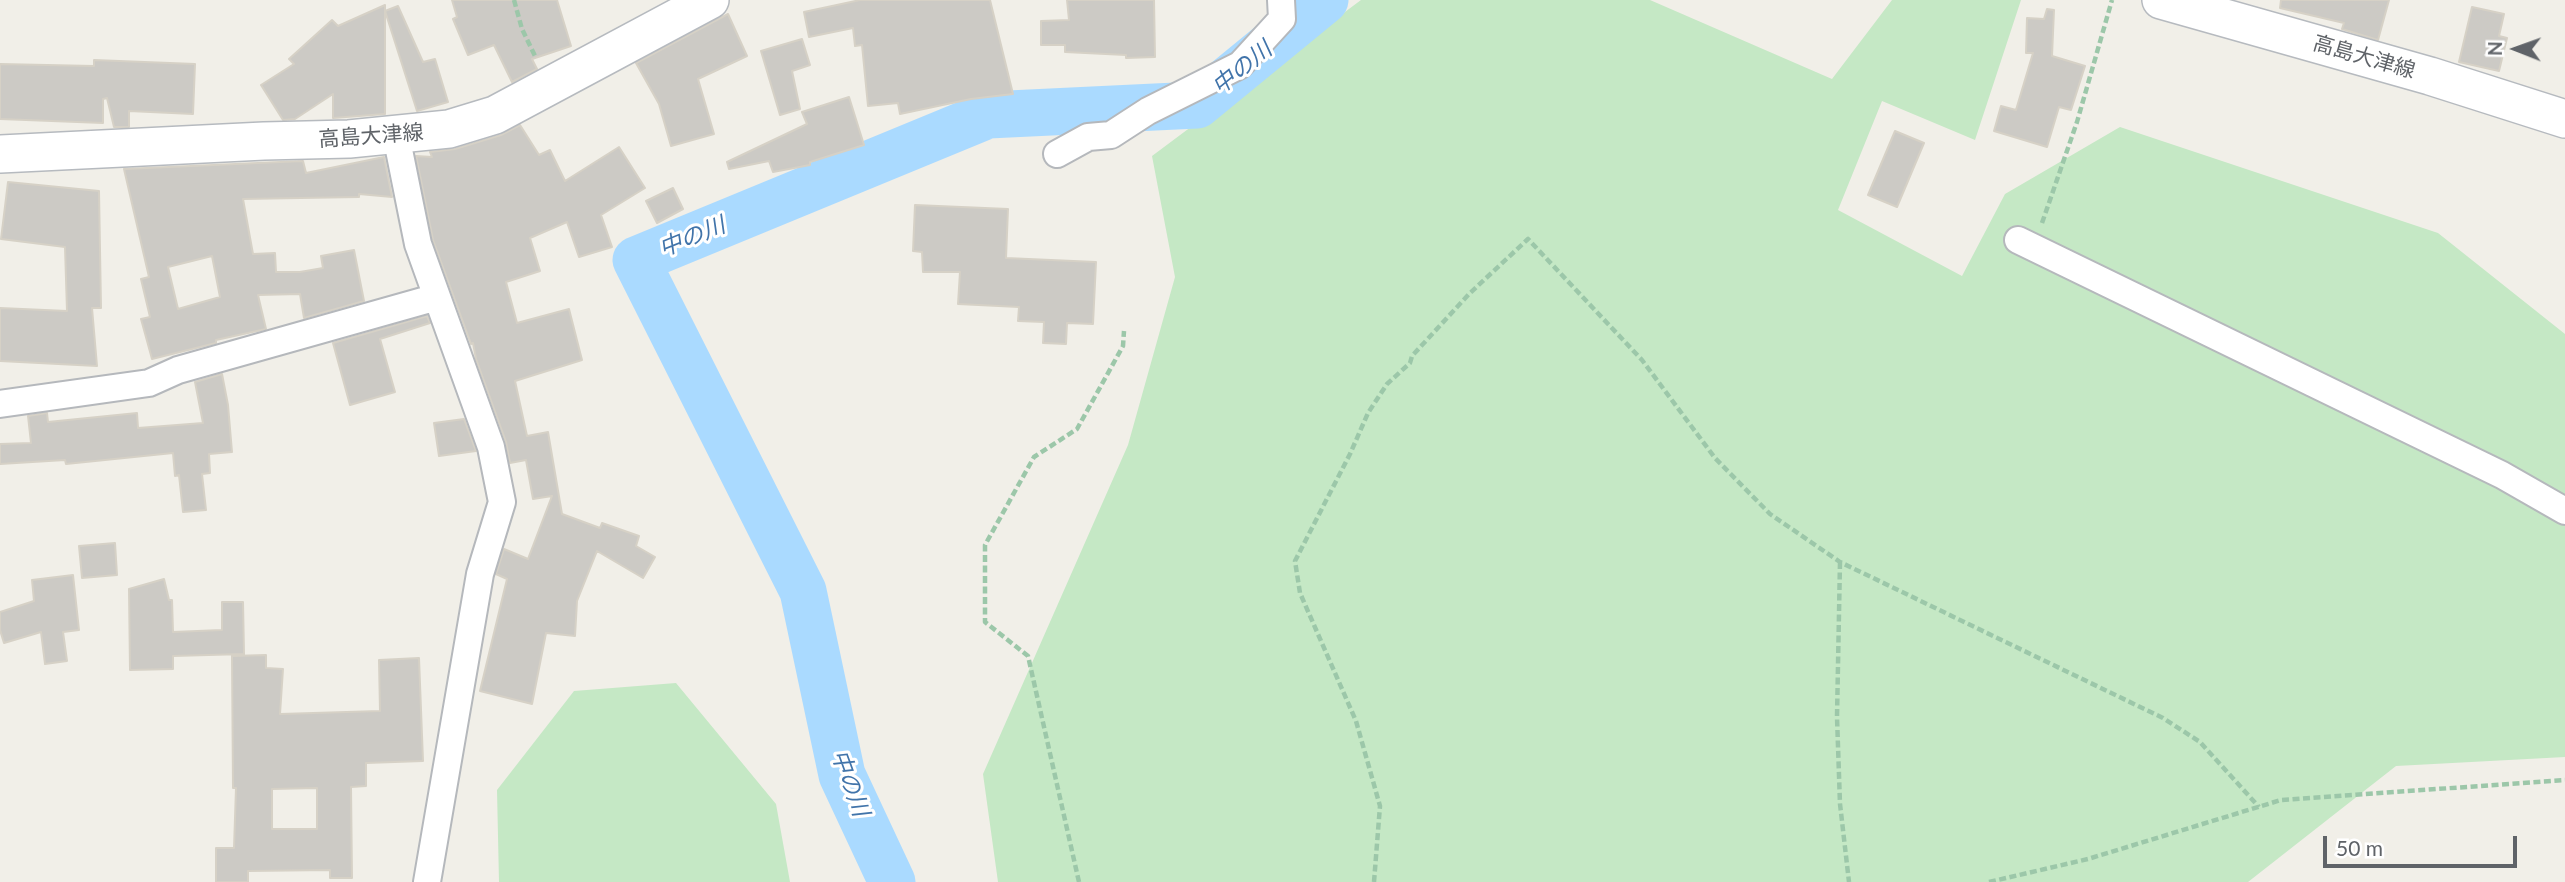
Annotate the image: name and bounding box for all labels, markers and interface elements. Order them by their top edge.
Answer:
north arrow [2481,14,2551,84]
street label: 高島大津線 [2310,30,2418,84]
water label: 中の川 [1207,36,1277,100]
text: N [2483,41,2506,56]
street label: 高島大津線 [318,120,424,152]
water label: 中の川 [655,211,729,263]
water label: 中の川 [825,746,875,820]
scale bar [2327,822,2521,866]
text: 50 m [2336,835,2383,860]

